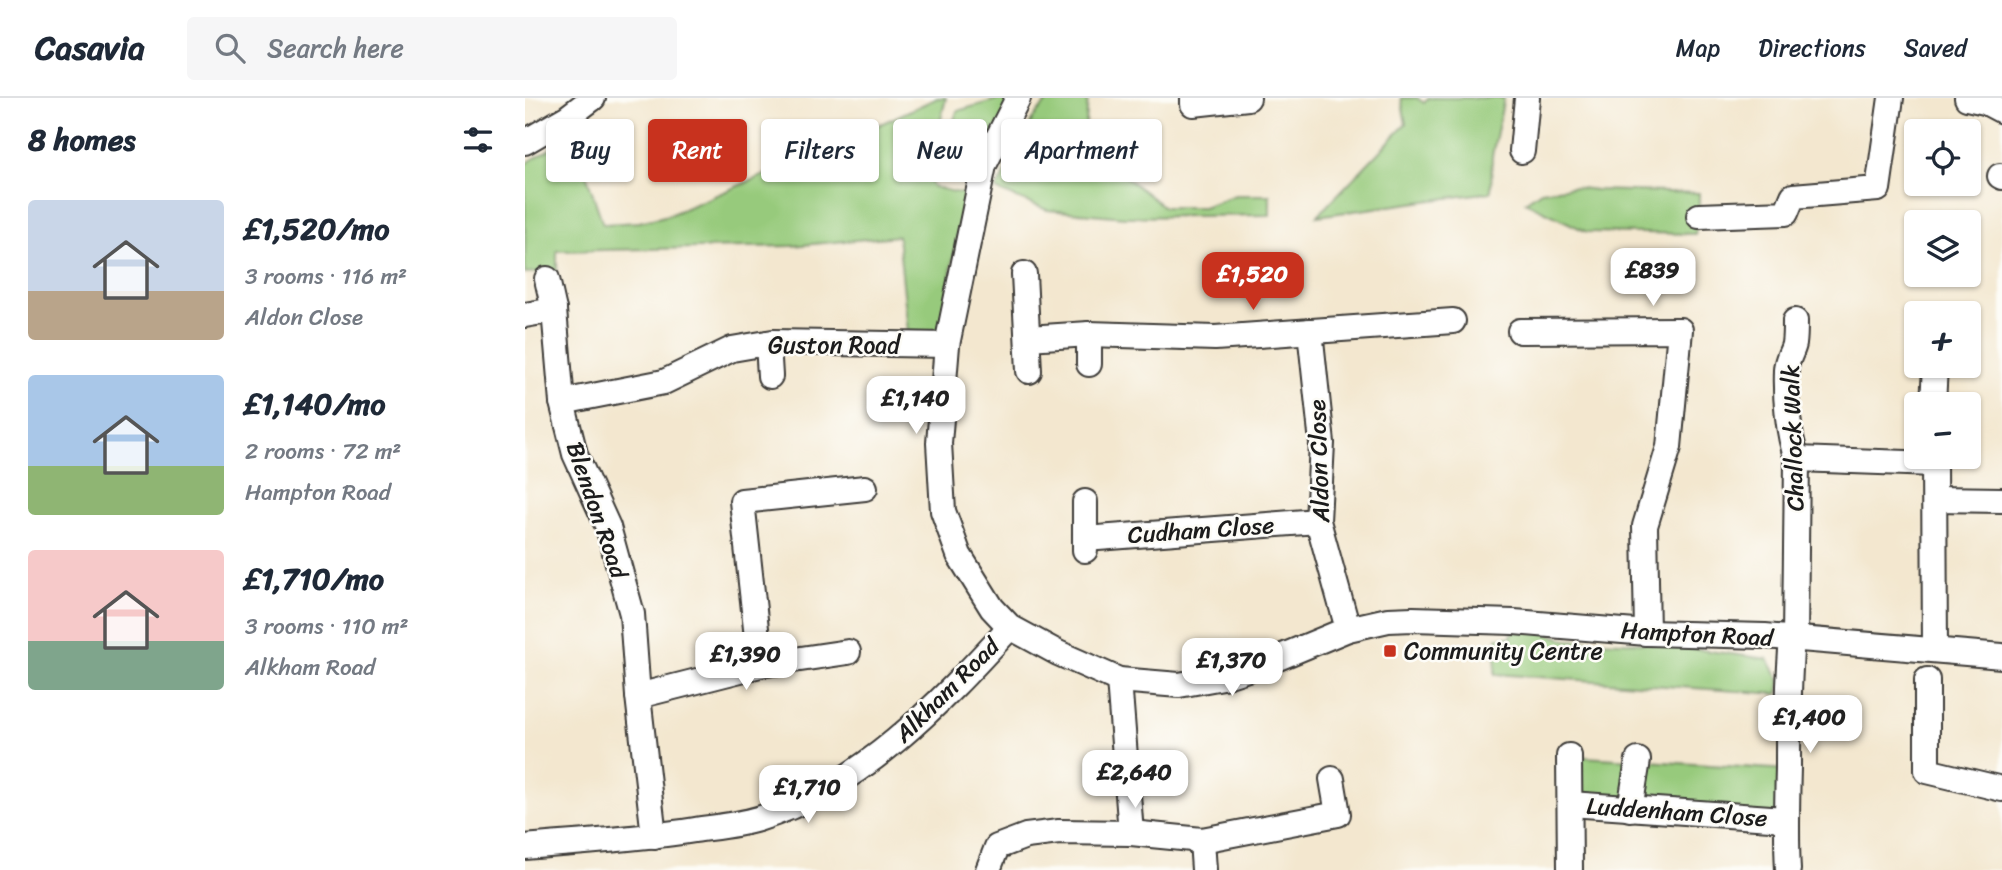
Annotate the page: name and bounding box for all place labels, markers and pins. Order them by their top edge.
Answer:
pin: £839 [1612,248,1694,308]
pin: £1,520 [1196,252,1310,312]
pin: £1,140 [859,376,973,436]
place label: Community Centre [1404,630,1603,672]
pin: £1,390 [689,632,803,692]
pin: £1,370 [1175,638,1289,698]
marker: Community Centre [1382,643,1398,659]
pin: £1,400 [1753,696,1867,755]
pin: £2,640 [1078,750,1192,810]
pin: £1,710 [751,766,865,825]

